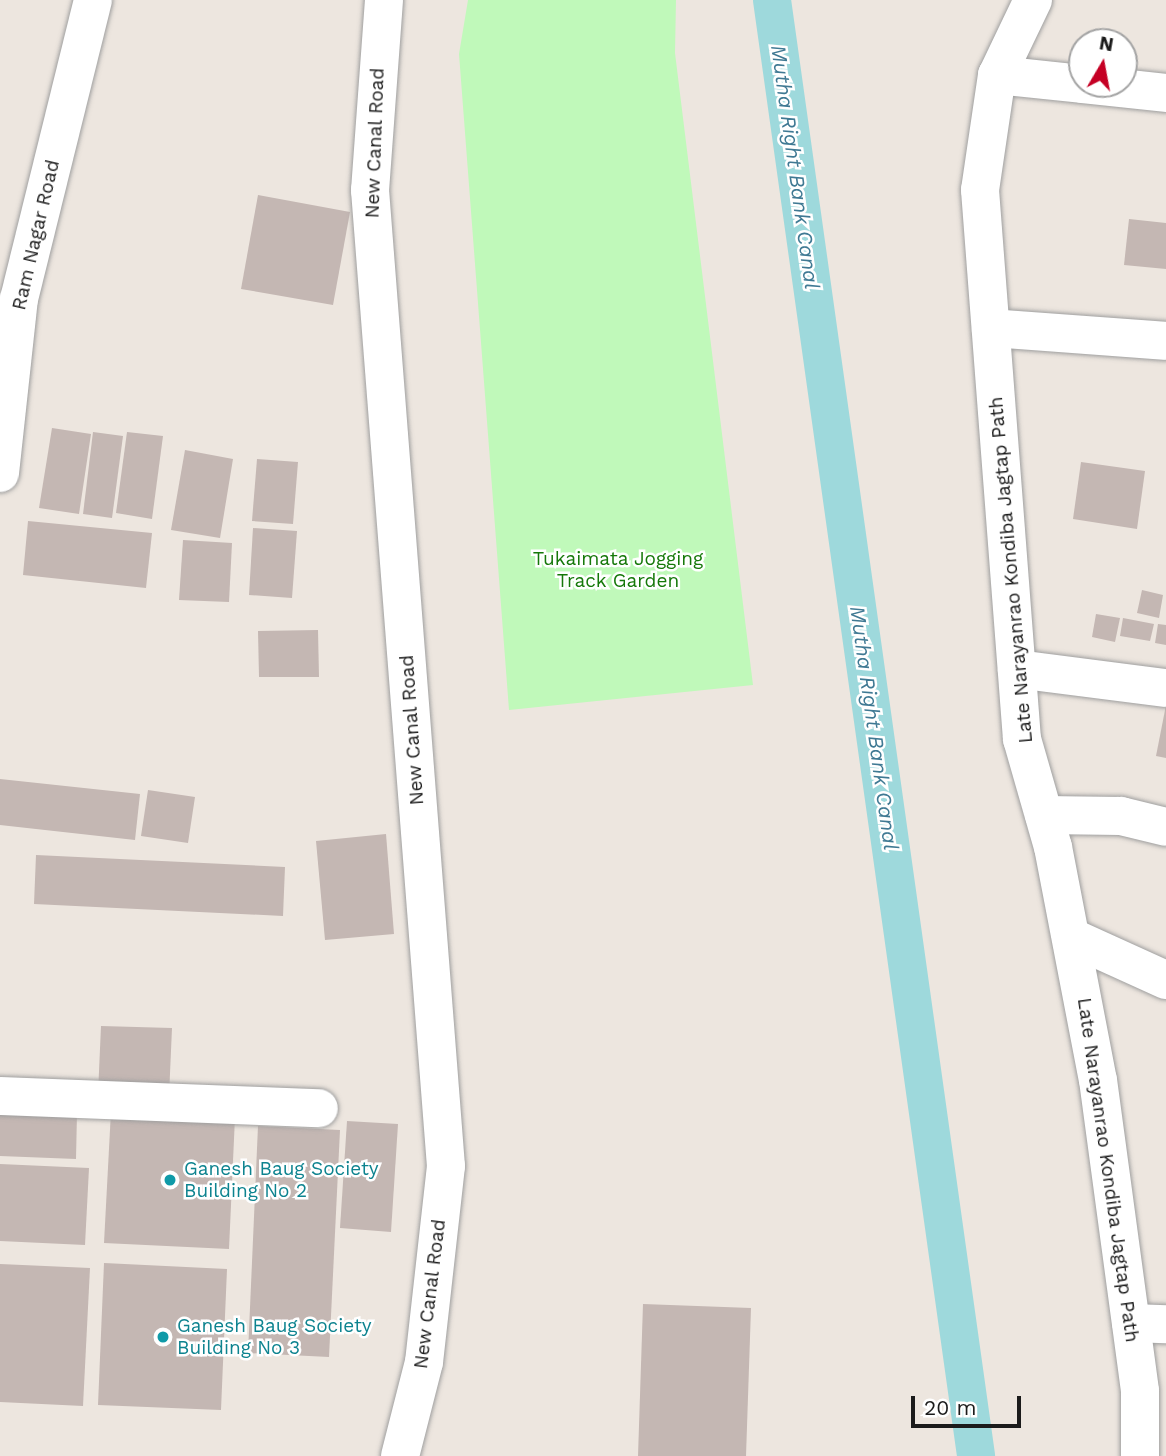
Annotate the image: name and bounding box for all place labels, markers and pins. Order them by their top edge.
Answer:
place label: Ganesh Baug Society Building No 2 [184,1158,379,1202]
marker: Ganesh Baug Society Building No 2 [162,1172,178,1188]
place label: Ganesh Baug Society Building No 3 [177,1315,372,1359]
marker: Ganesh Baug Society Building No 3 [155,1329,171,1345]

